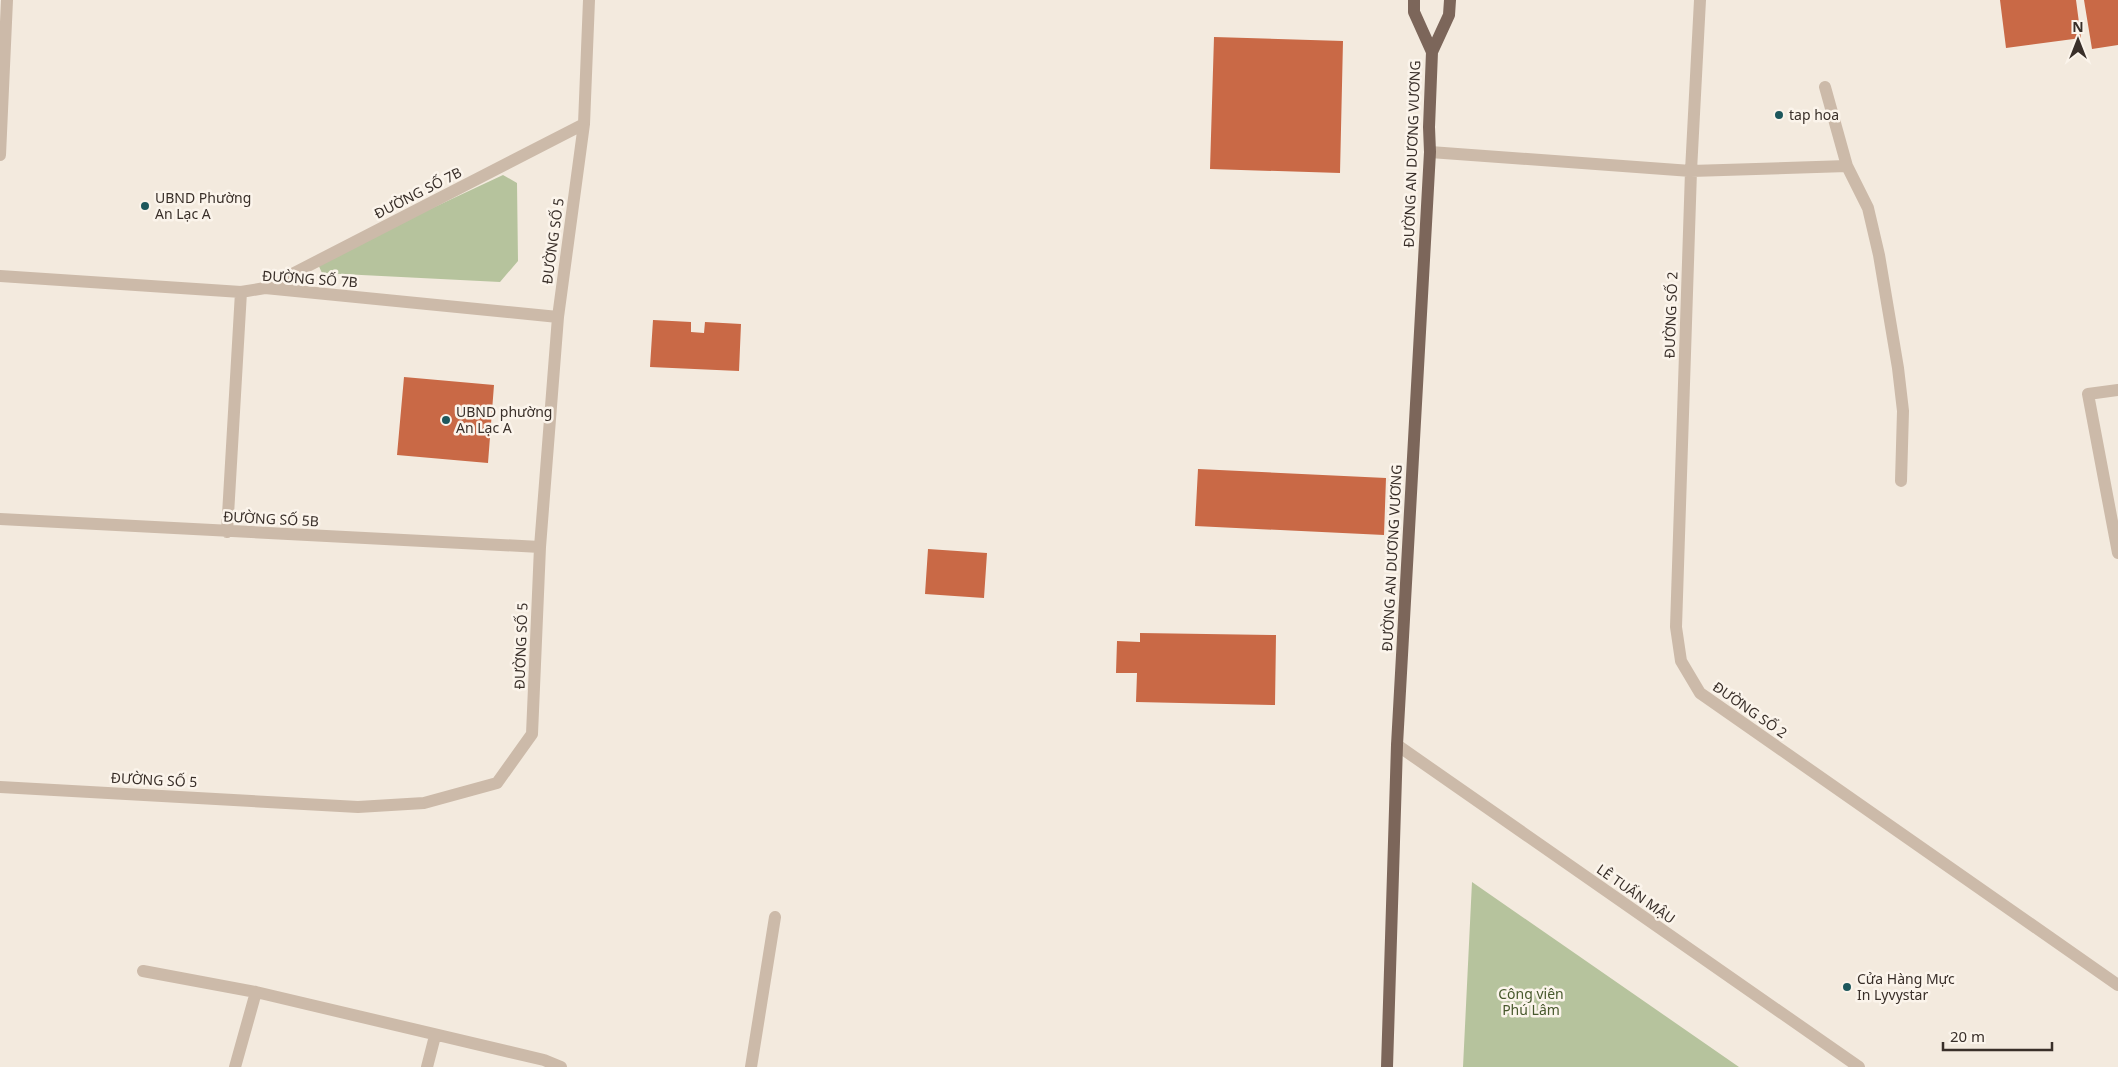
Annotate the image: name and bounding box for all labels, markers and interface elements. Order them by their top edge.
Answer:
north arrow [2053,15,2103,65]
text: N [2072,17,2084,36]
street label: ĐƯỜNG AN DƯƠNG VƯƠNG [1399,60,1424,248]
place label: tap hoa [1789,105,1839,124]
marker: tap hoa [1773,109,1785,121]
street label: ĐƯỜNG SỐ 7B [371,162,465,223]
place label: UBND Phường An Lạc A [155,188,251,223]
street label: ĐƯỜNG SỐ 5 [537,197,568,285]
marker: UBND Phường An Lạc A [139,200,151,212]
street label: ĐƯỜNG SỐ 7B [262,266,358,291]
street label: ĐƯỜNG SỐ 2 [1659,271,1682,359]
place label: UBND phường An Lạc A [456,402,552,437]
marker: UBND phường An Lạc A [440,414,452,426]
street label: ĐƯỜNG AN DƯƠNG VƯƠNG [1377,464,1406,652]
street label: ĐƯỜNG SỐ 5B [223,507,319,530]
street label: ĐƯỜNG SỐ 5 [509,602,532,690]
street label: ĐƯỜNG SỐ 2 [1709,677,1791,742]
street label: ĐƯỜNG SỐ 5 [110,768,198,791]
street label: LÊ TUẤN MẬU [1593,859,1679,928]
place label: Cửa Hàng Mực In Lyvystar [1857,969,1955,1004]
marker: Cửa Hàng Mực In Lyvystar [1841,981,1853,993]
park label: Công viên Phú Lâm [1498,984,1564,1019]
scale bar [1943,1020,2052,1052]
text: 20 m [1950,1026,1985,1046]

